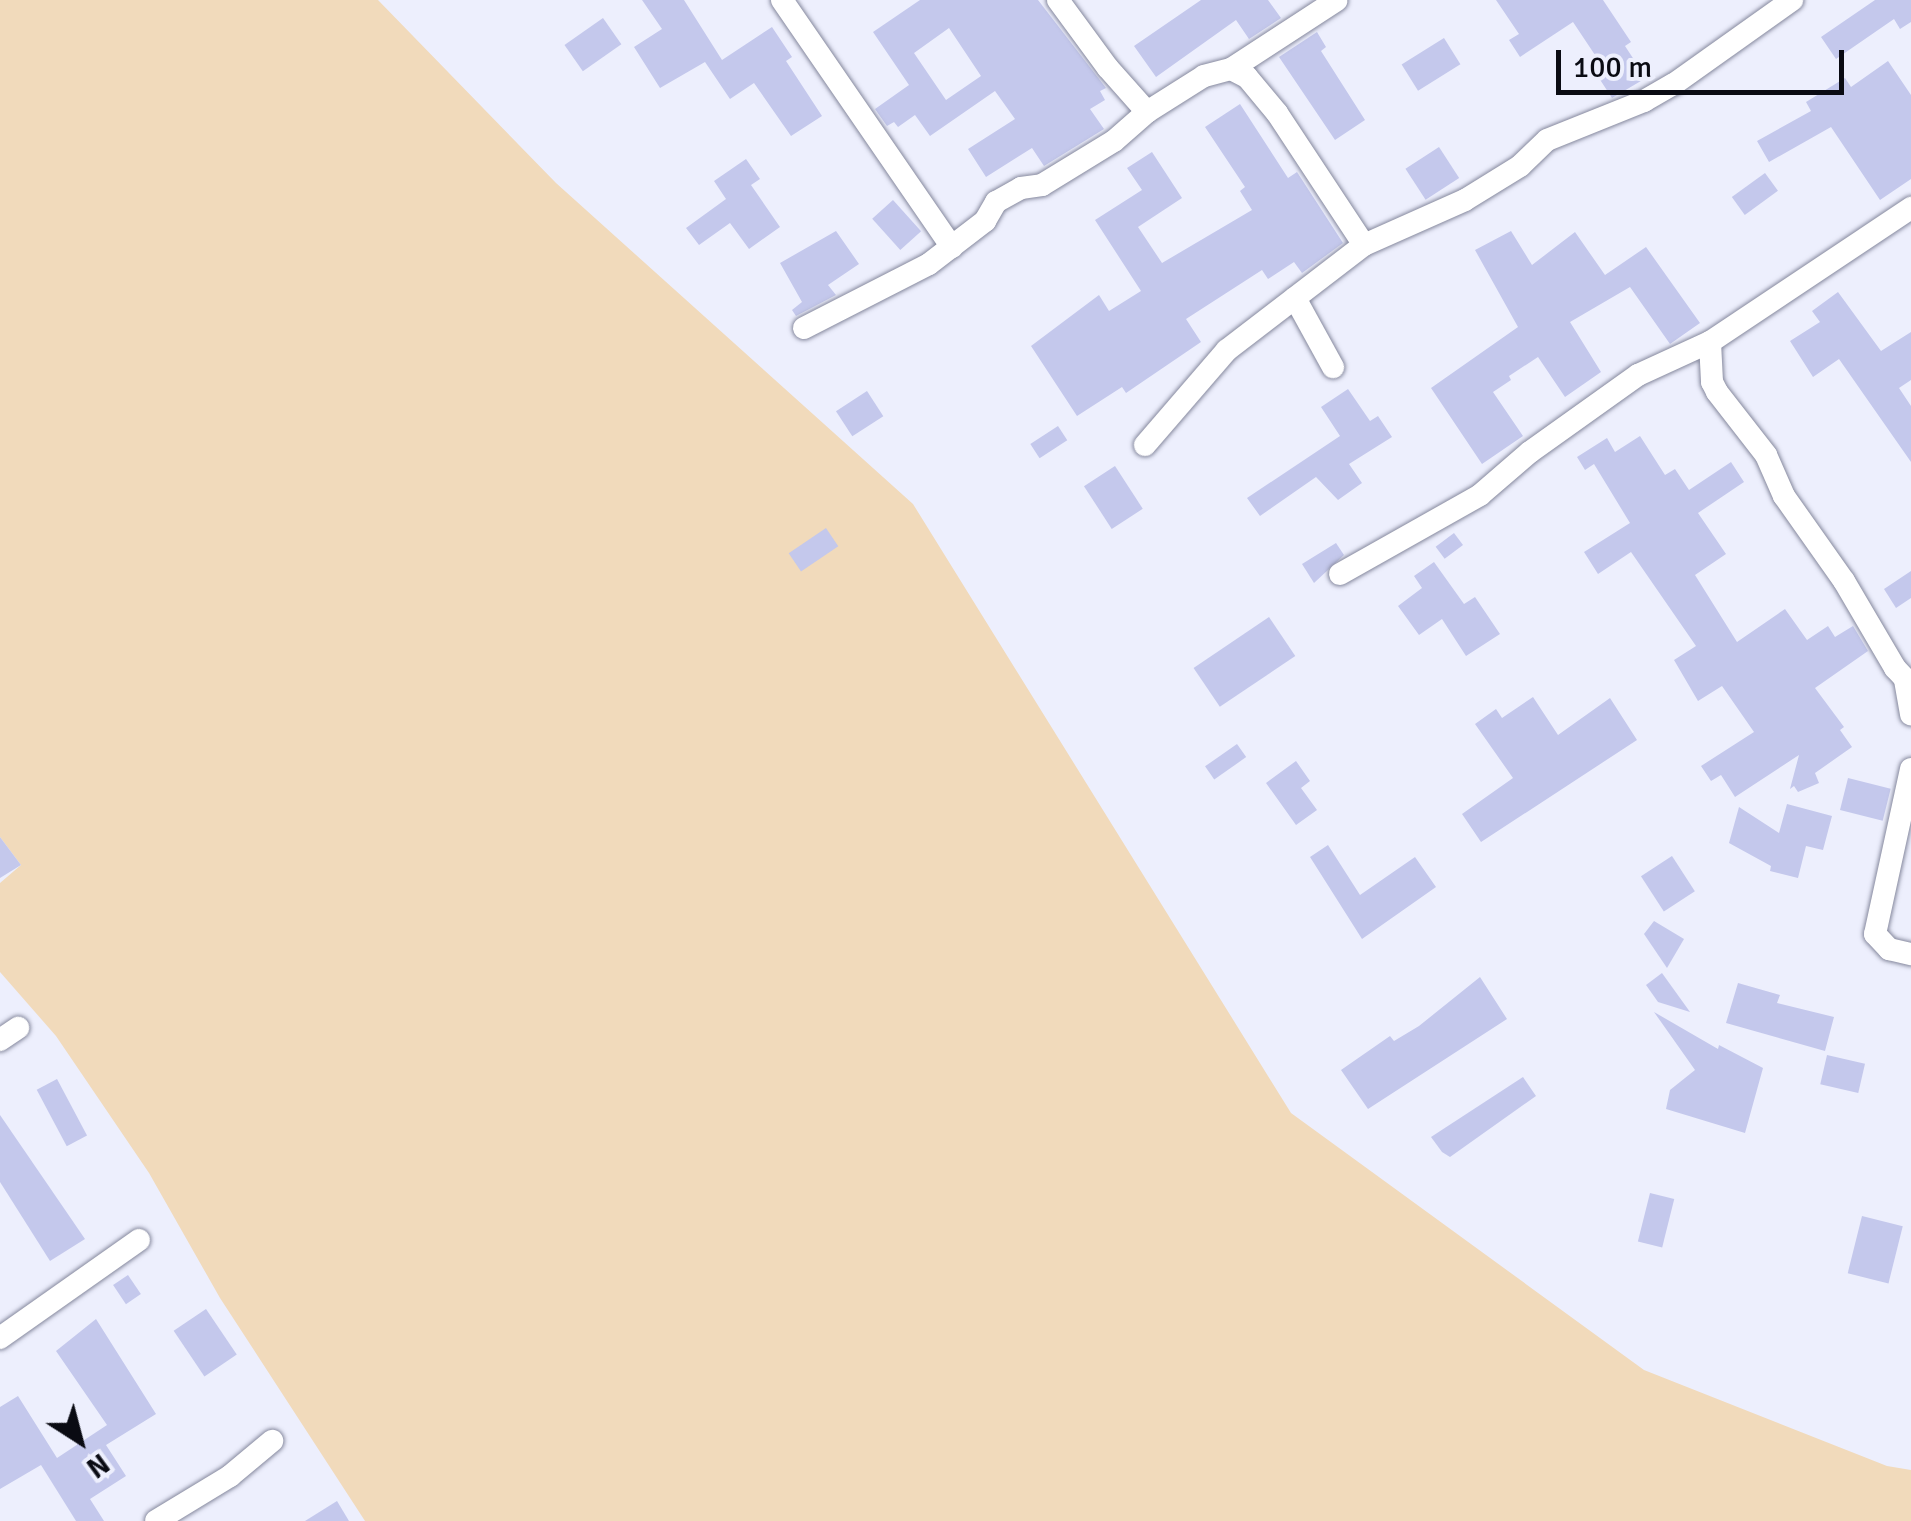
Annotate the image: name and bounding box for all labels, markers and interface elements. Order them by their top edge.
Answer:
scale bar [1561,30,1848,92]
text: 100 m [1573,49,1652,86]
north arrow [30,1391,130,1491]
text: N [80,1446,116,1485]

